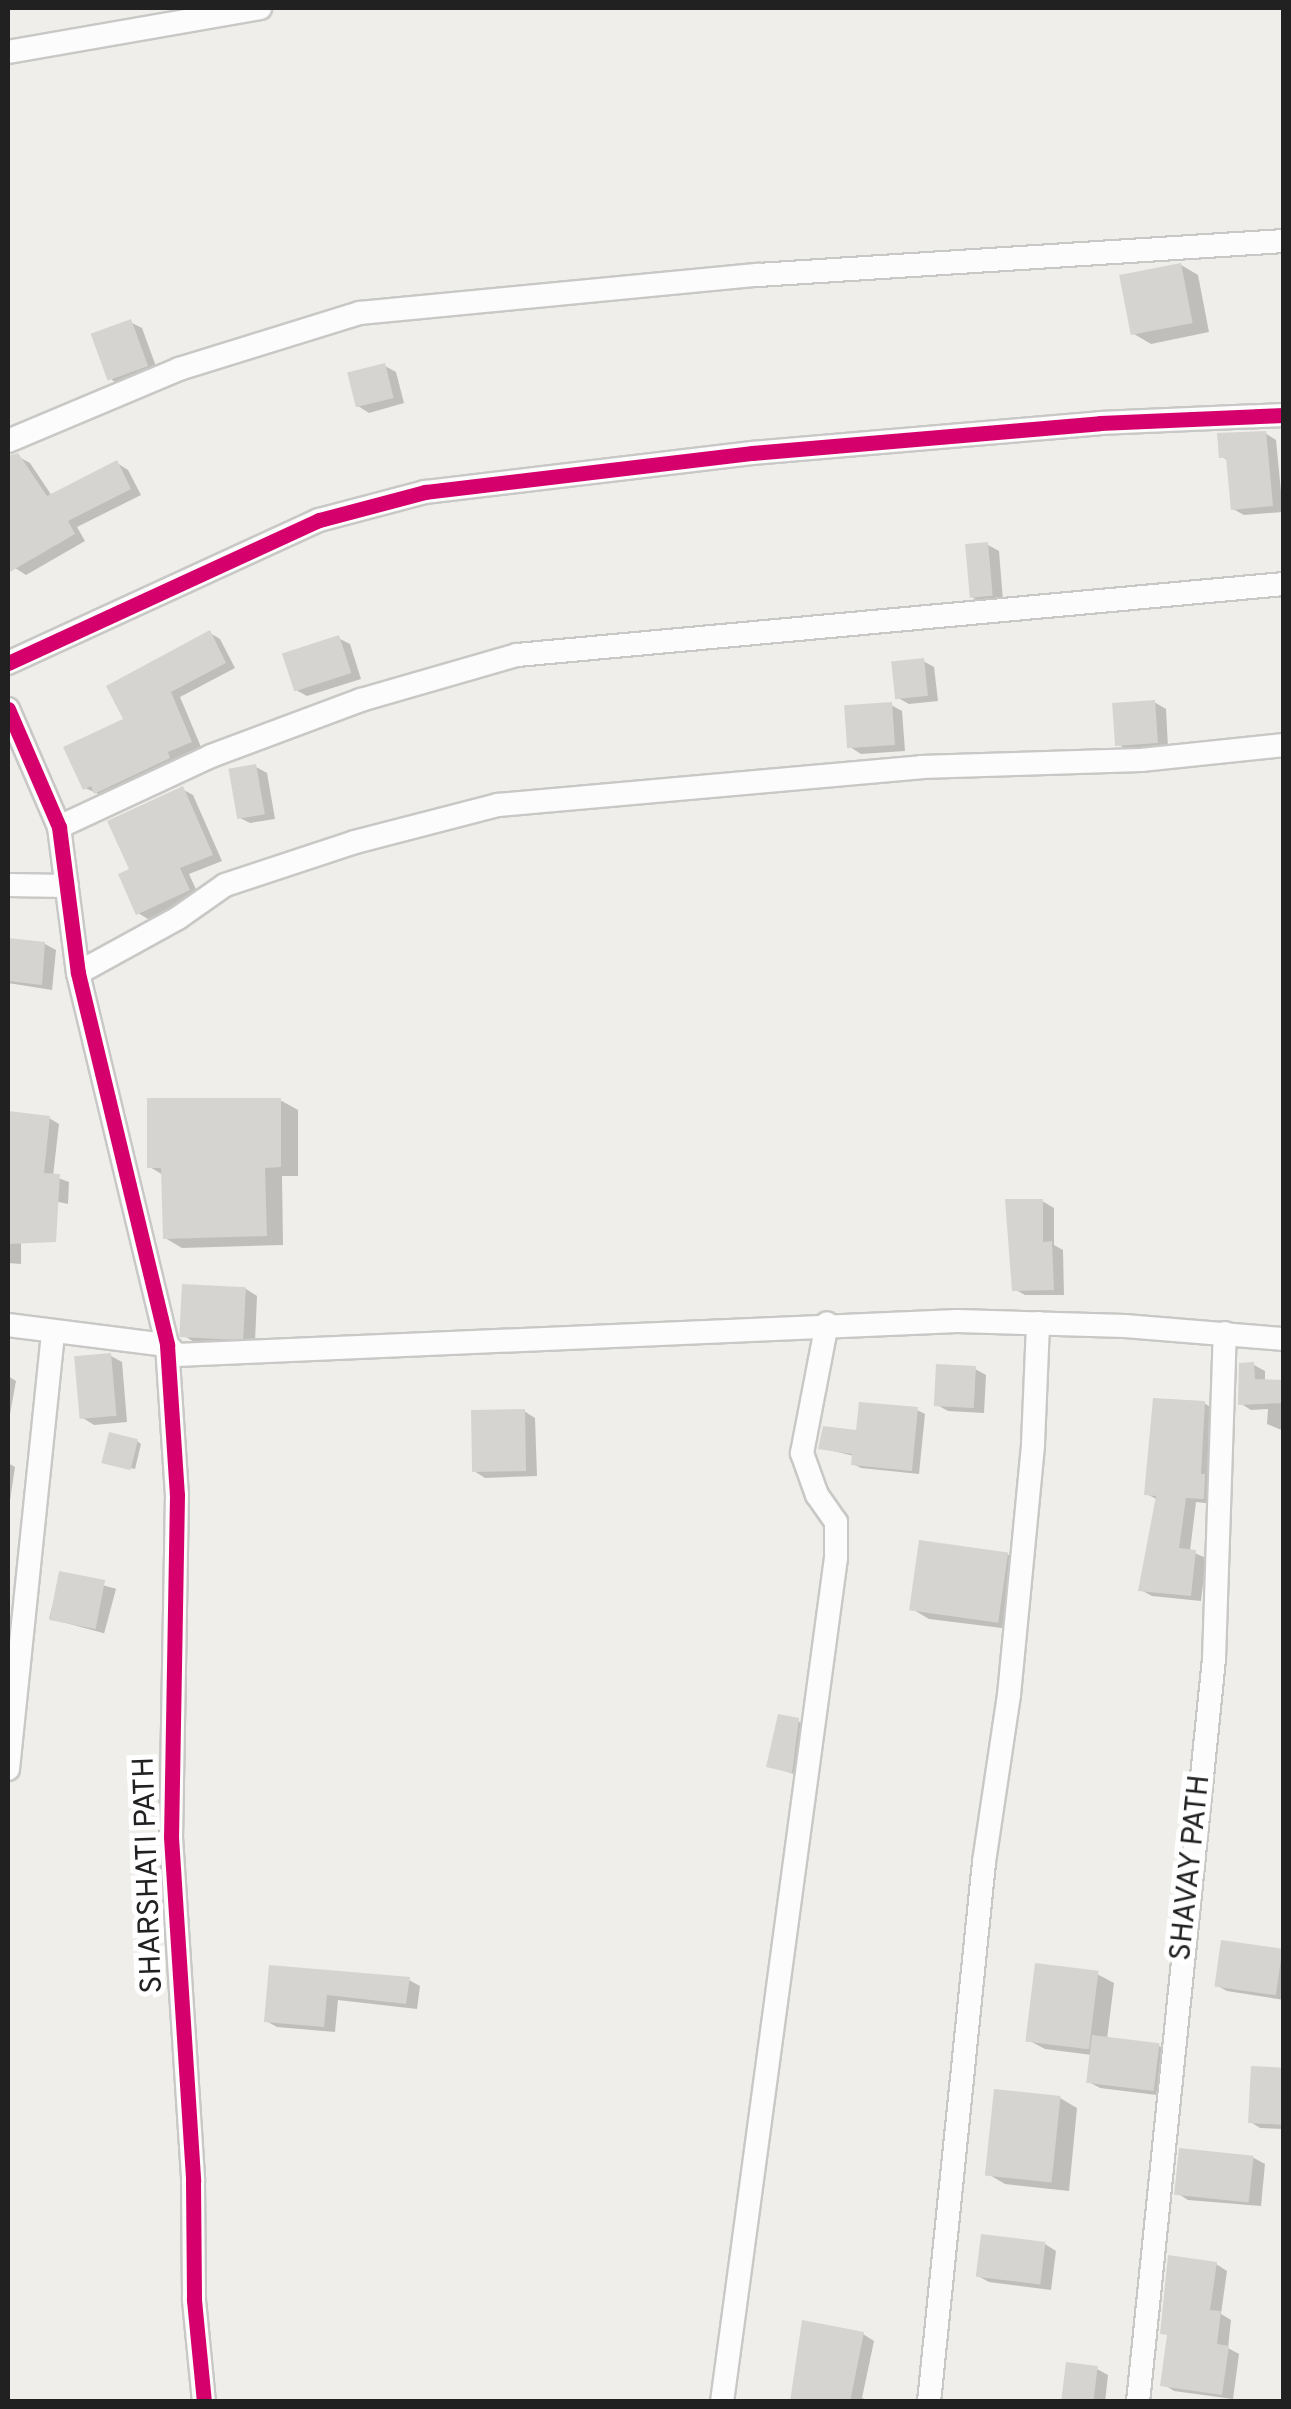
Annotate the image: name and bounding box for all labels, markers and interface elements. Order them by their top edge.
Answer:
street label: SHARSHATI PATH [128,1756,172,1994]
street label: SHAVAY PATH [1164,1773,1220,1963]

